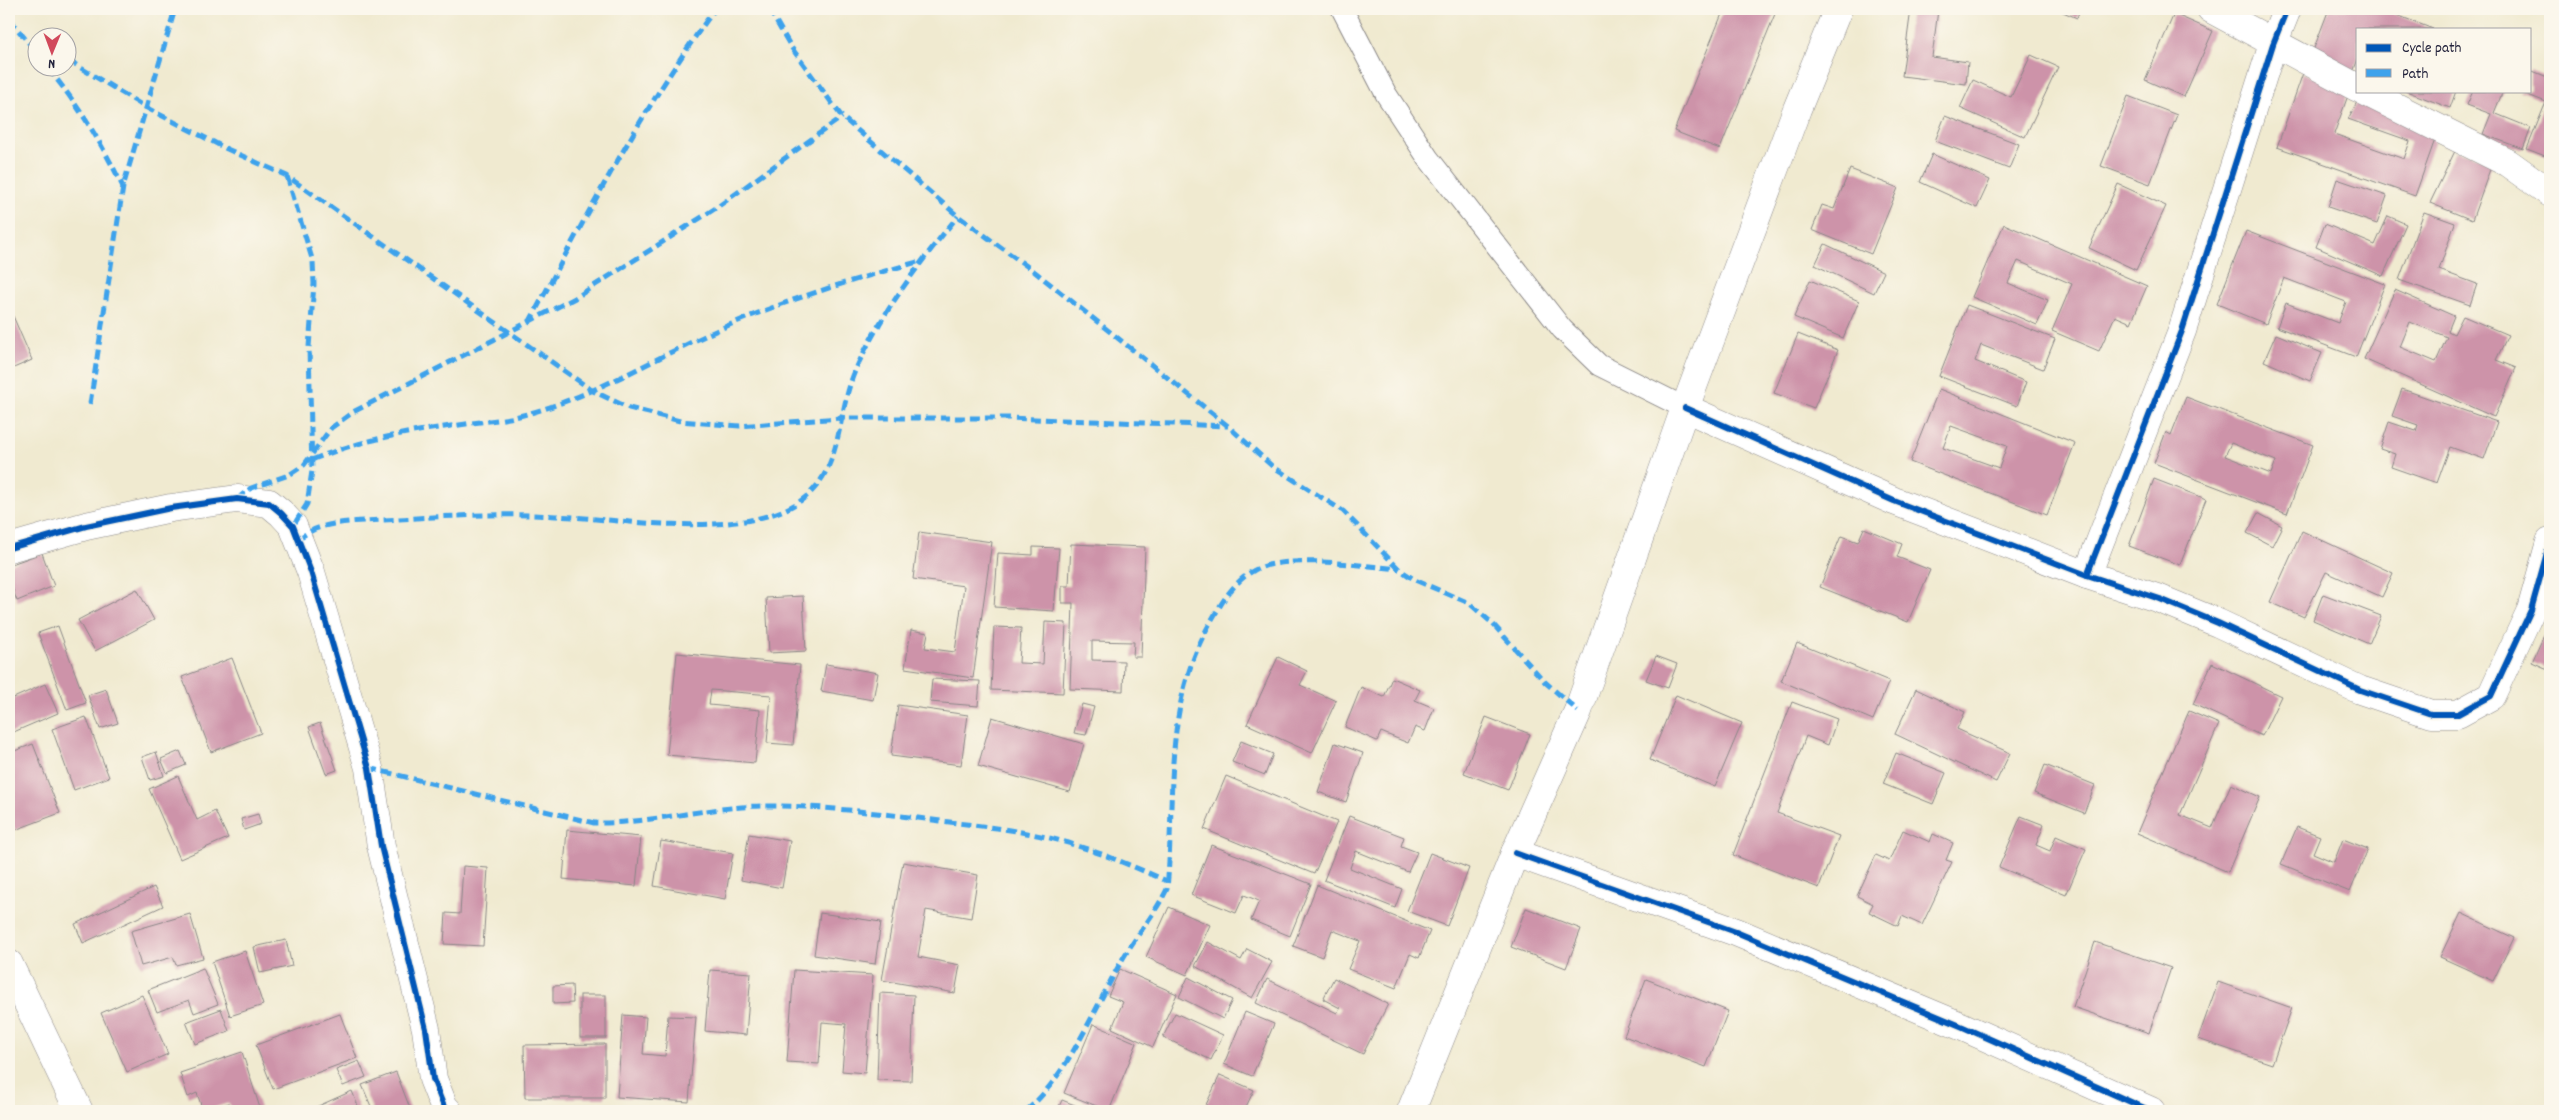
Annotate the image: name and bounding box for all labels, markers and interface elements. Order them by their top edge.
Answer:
north arrow [28,28,78,78]
legend [2356,28,2532,92]
text: Cycle path [2402,38,2462,60]
text: N [48,53,55,73]
text: Path [2402,64,2428,86]

